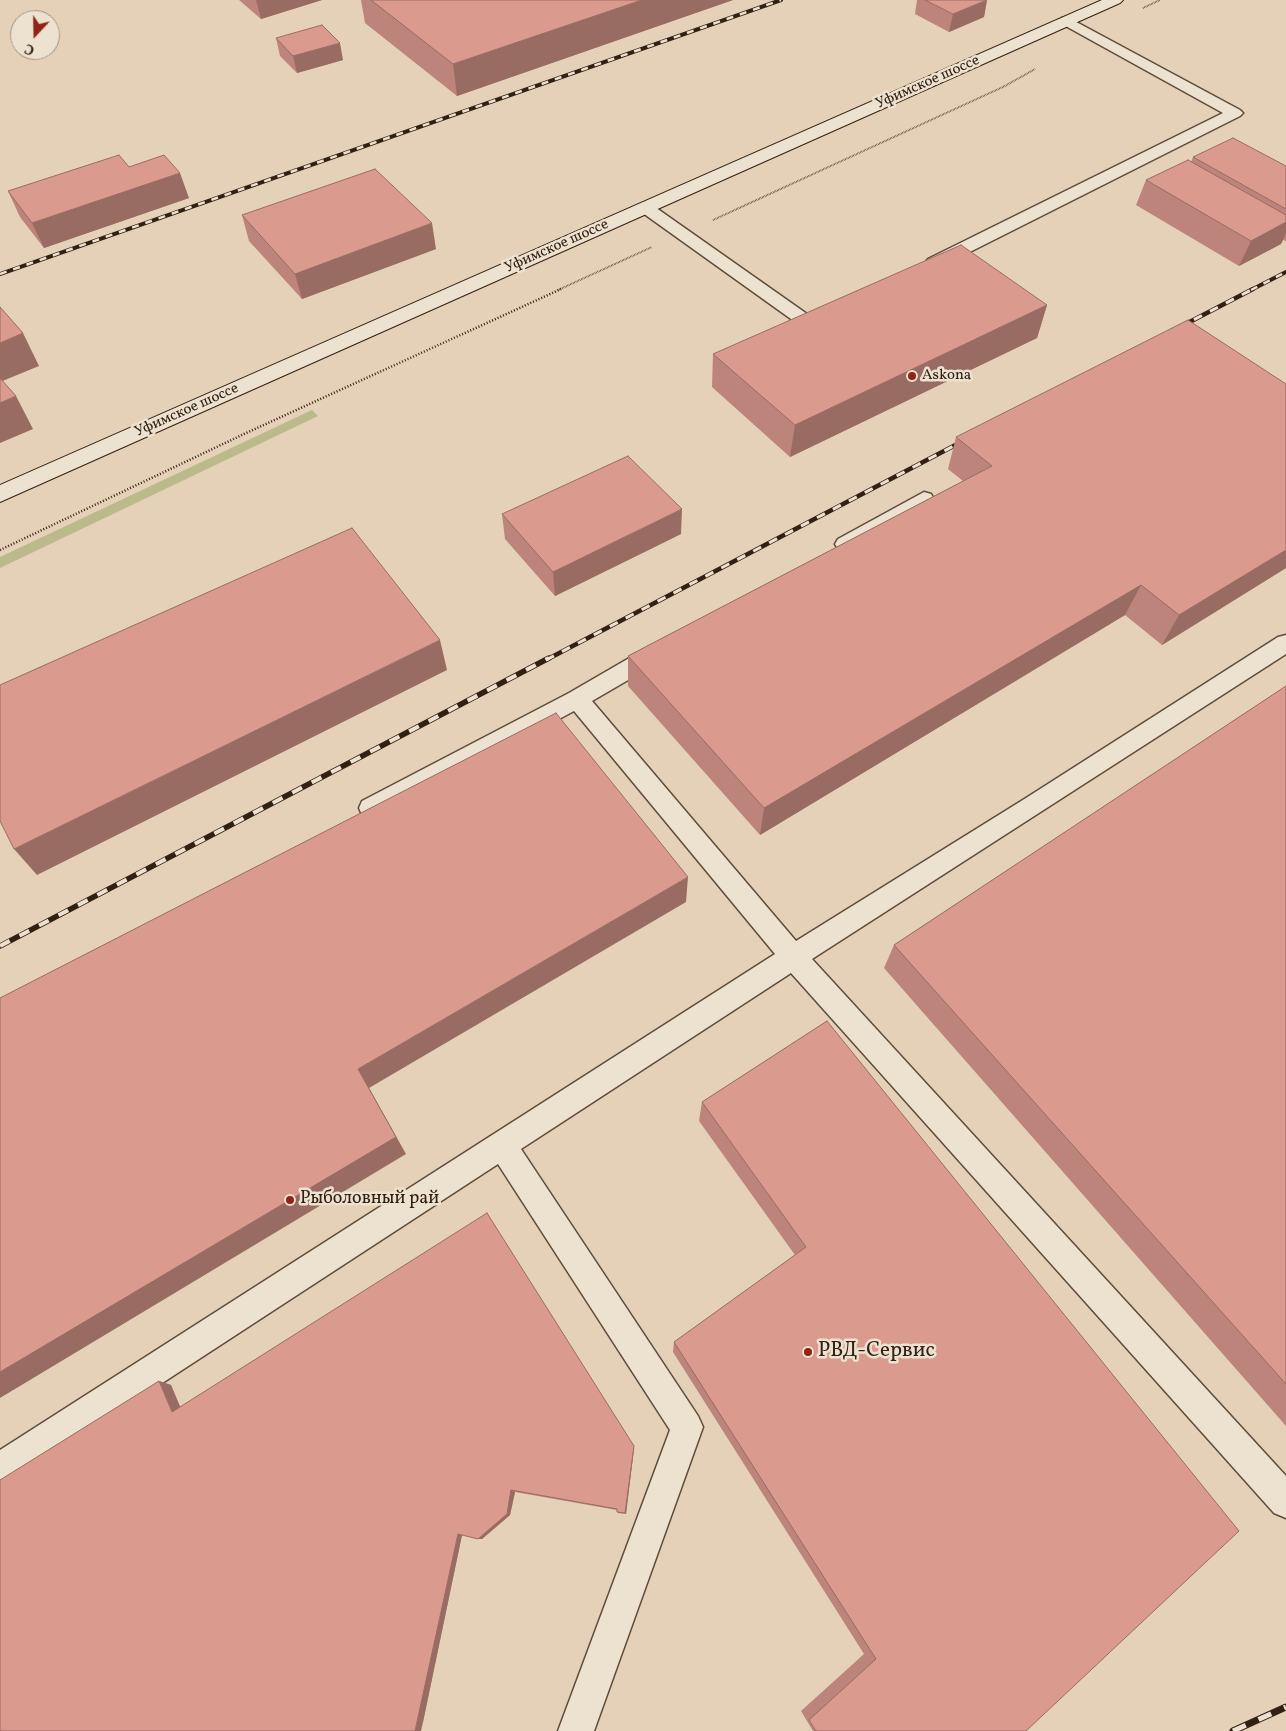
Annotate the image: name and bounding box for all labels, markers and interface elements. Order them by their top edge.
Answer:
north arrow [10,10,60,60]
text: С [22,38,37,59]
street label: Уфимское шоссе [873,52,983,114]
street label: Уфимское шоссе [502,216,612,278]
place label: Askona [922,367,971,385]
marker: Askona [906,370,918,382]
street label: Уфимское шоссе [132,380,242,442]
place label: Рыболовный рай [300,1189,439,1211]
marker: Рыболовный рай [284,1194,296,1206]
place label: РВД-Сервис [818,1339,935,1365]
marker: РВД-Сервис [802,1346,814,1358]

